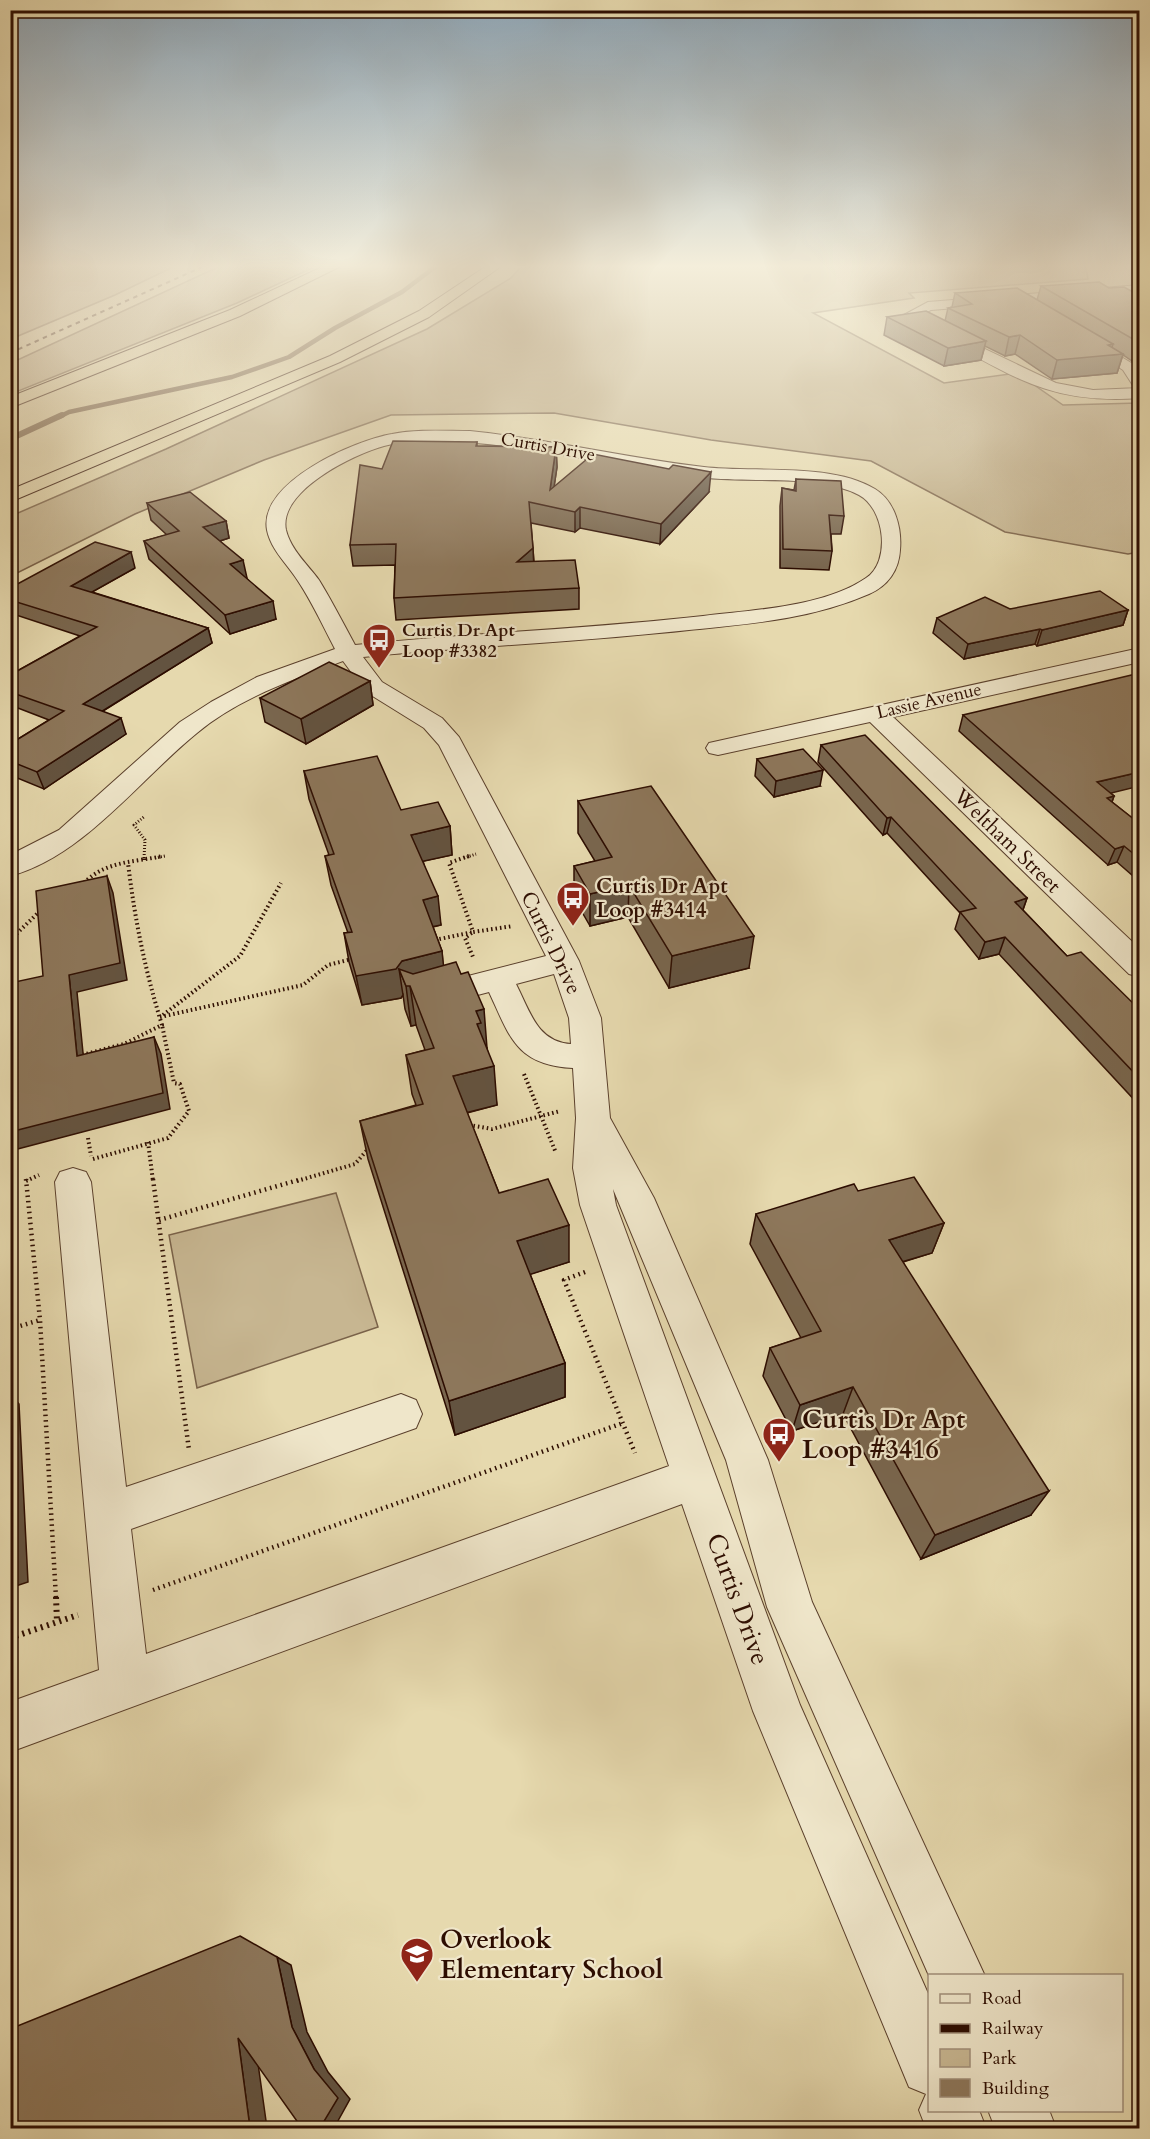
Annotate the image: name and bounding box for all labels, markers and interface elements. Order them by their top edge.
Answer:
street label: Curtis Drive [499,426,597,468]
place label: Curtis Dr Apt Loop #3382 [402,618,516,664]
bus stop icon: Curtis Dr Apt Loop #3382 [361,622,397,669]
street label: Lassie Avenue [874,677,984,725]
street label: Weltham Street [946,782,1067,900]
place label: Curtis Dr Apt Loop #3414 [596,872,728,925]
bus stop icon: Curtis Dr Apt Loop #3414 [555,880,591,927]
street label: Curtis Drive [514,887,588,999]
place label: Curtis Dr Apt Loop #3416 [802,1402,965,1467]
bus stop icon: Curtis Dr Apt Loop #3416 [761,1416,797,1463]
street label: Curtis Drive [698,1528,778,1670]
place label: Overlook Elementary School [440,1922,664,1987]
school or university icon: Overlook Elementary School [399,1936,435,1983]
legend [928,1974,1123,2112]
text: Road [982,1986,1022,2011]
text: Railway [982,2016,1044,2041]
text: Park [982,2046,1017,2071]
text: Building [982,2076,1050,2101]

